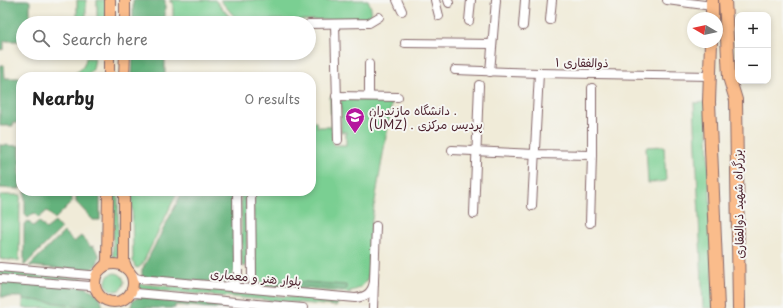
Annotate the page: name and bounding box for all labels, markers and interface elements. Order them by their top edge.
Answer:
north arrow [687,12,723,48]
map controls [735,12,771,84]
button: + [735,12,771,48]
search box [16,16,316,60]
icon: search [30,27,52,49]
text: Search here [62,27,148,50]
button: − [735,48,771,84]
street label: ذوالفقاری ۱ [555,53,609,71]
text: Nearby [32,85,94,111]
text: 0 results [245,89,300,108]
place label: دانشگاه مازندران . (UMZ) . پردیس مرکزی [369,101,483,133]
school or university icon: دانشگاه مازندران . (UMZ) . پردیس مرکزی [344,106,366,134]
street label: بزرگراه شهید ذوالفقاری [728,149,748,259]
street label: بلوار هنر و معماری [210,264,302,290]

